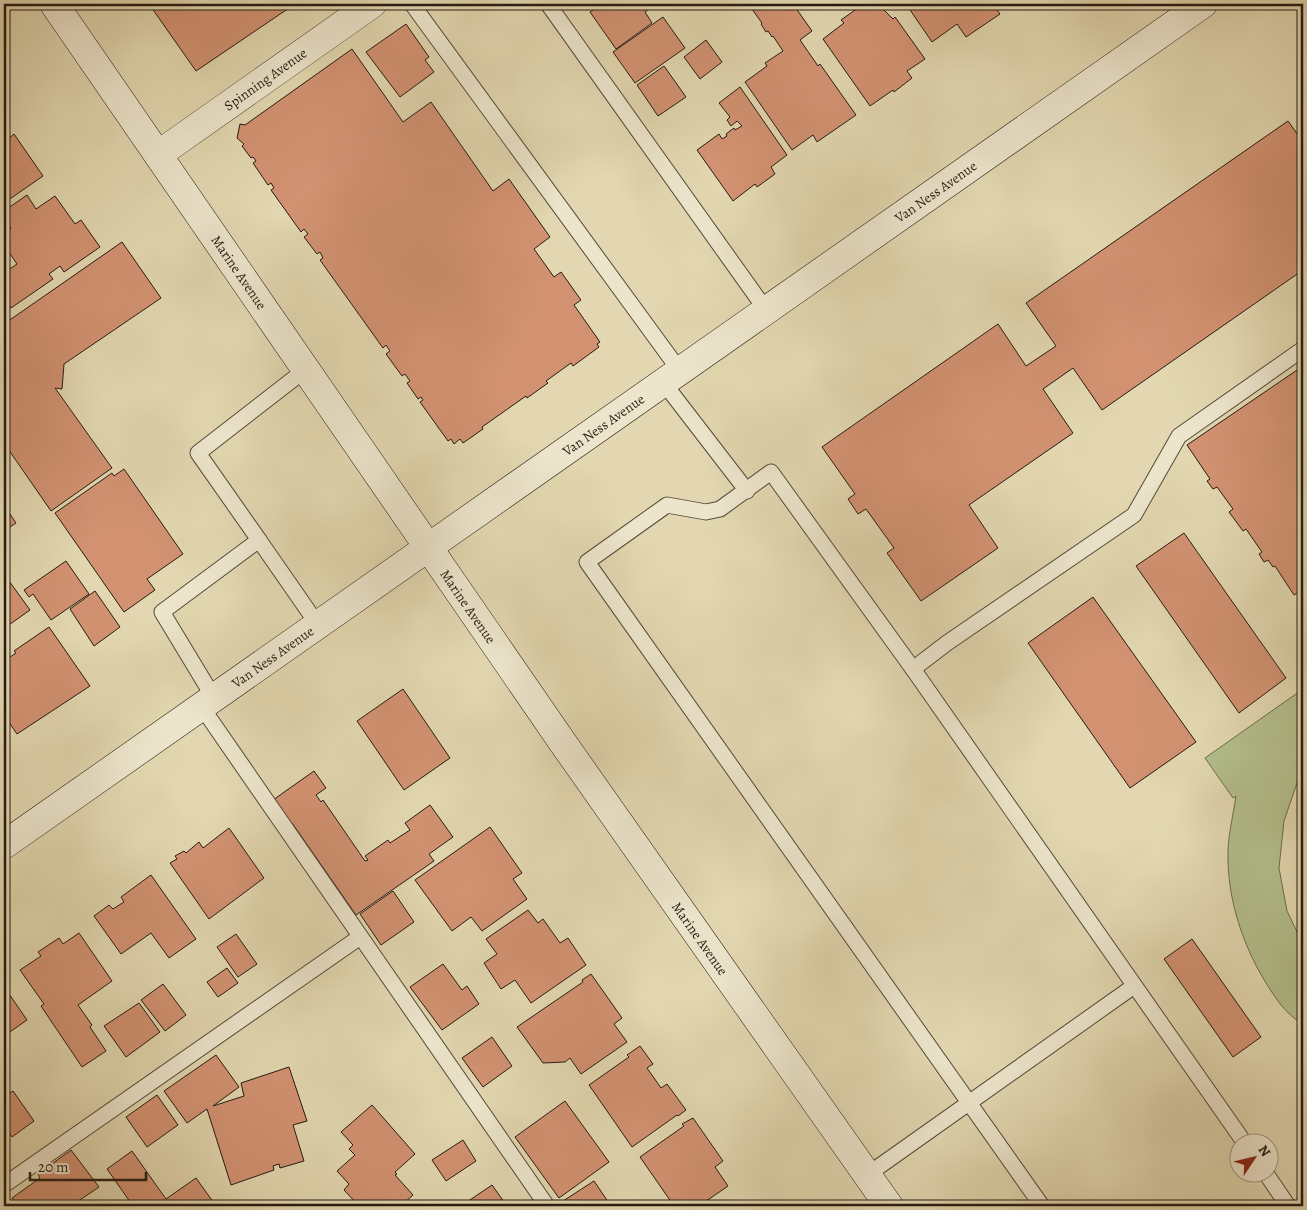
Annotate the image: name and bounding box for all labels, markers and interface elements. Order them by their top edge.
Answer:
street label: Spinning Avenue [220,43,311,115]
street label: Van Ness Avenue [890,156,981,228]
street label: Marine Avenue [207,231,271,313]
street label: Van Ness Avenue [558,389,648,461]
street label: Marine Avenue [436,565,501,647]
street label: Van Ness Avenue [227,621,317,693]
street label: Marine Avenue [667,898,733,979]
north arrow [1230,1132,1280,1182]
text: N [1254,1141,1275,1160]
scale bar [30,1150,146,1182]
text: 20 m [38,1157,69,1177]

